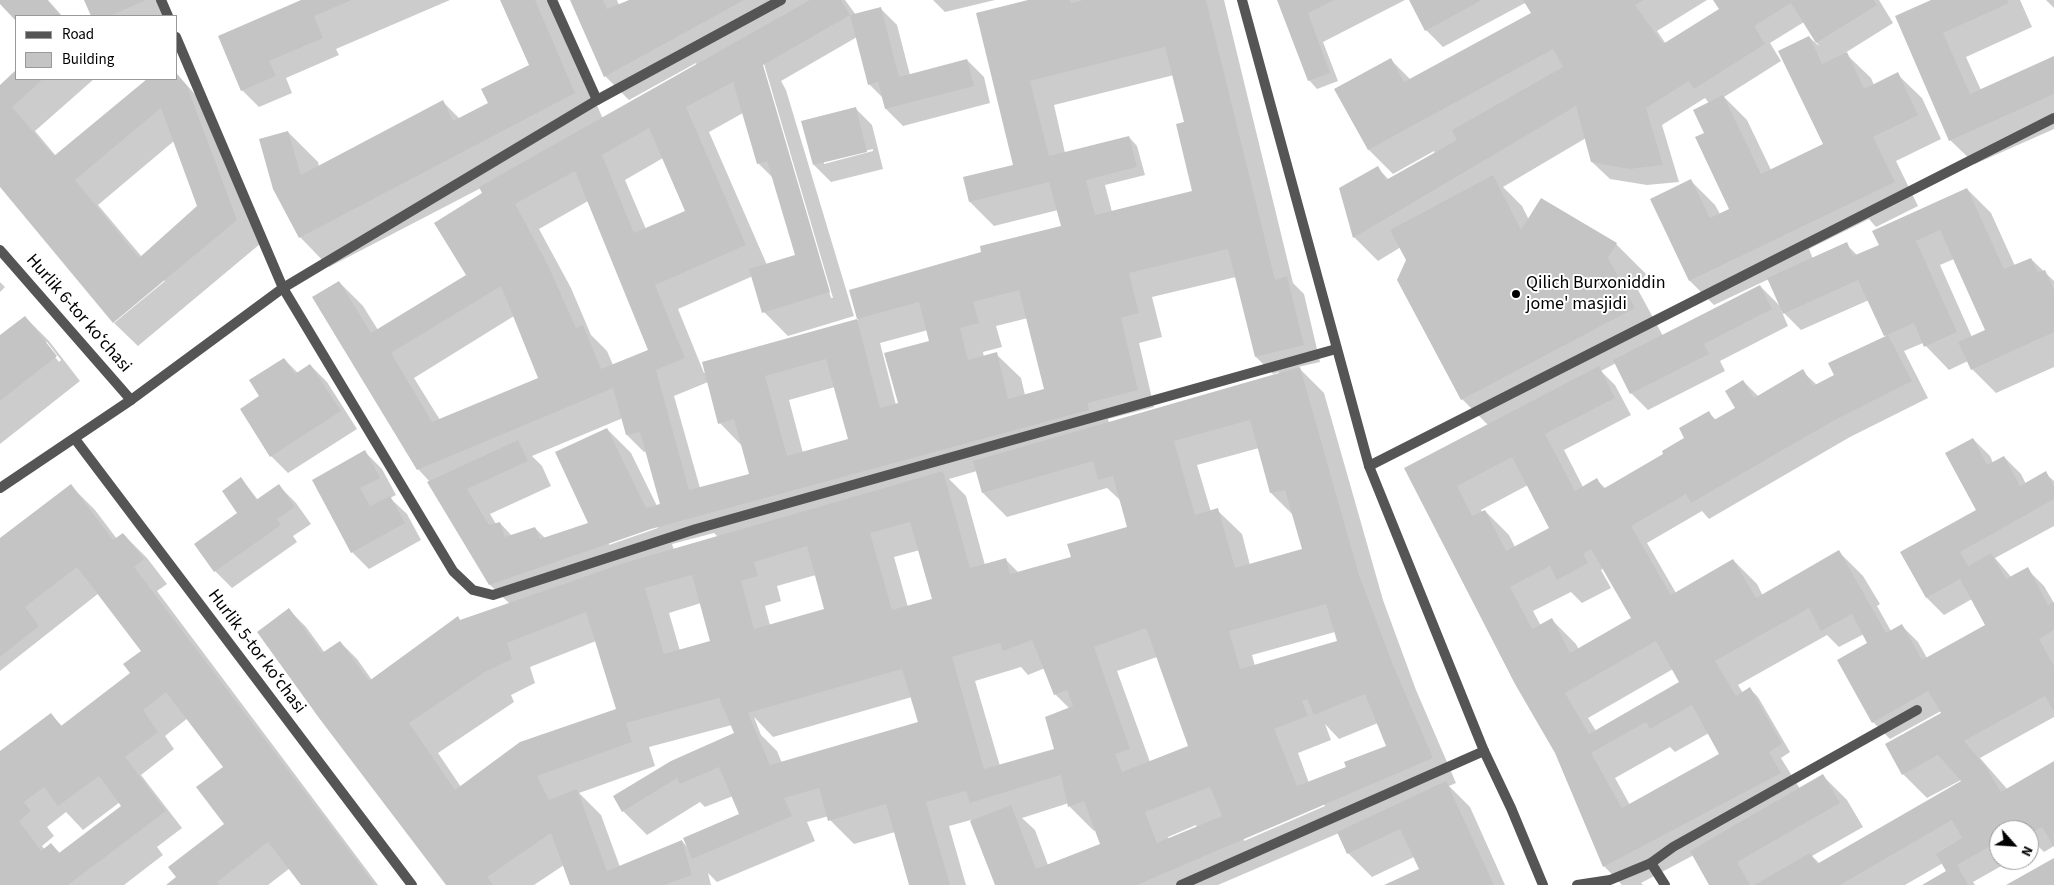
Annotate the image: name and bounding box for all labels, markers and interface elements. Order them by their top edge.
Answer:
legend [15,15,178,80]
text: Road [62,24,94,45]
text: Building [62,49,114,70]
street label: Hurlik 6-tor koʻchasi [21,250,135,378]
place label: Qilich Burxoniddin jome' masjidi [1526,273,1666,316]
marker: Qilich Burxoniddin jome' masjidi [1510,288,1522,300]
street label: Hurlik 5-tor koʻchasi [202,586,310,718]
north arrow [1989,820,2039,870]
text: N [2016,843,2038,860]

